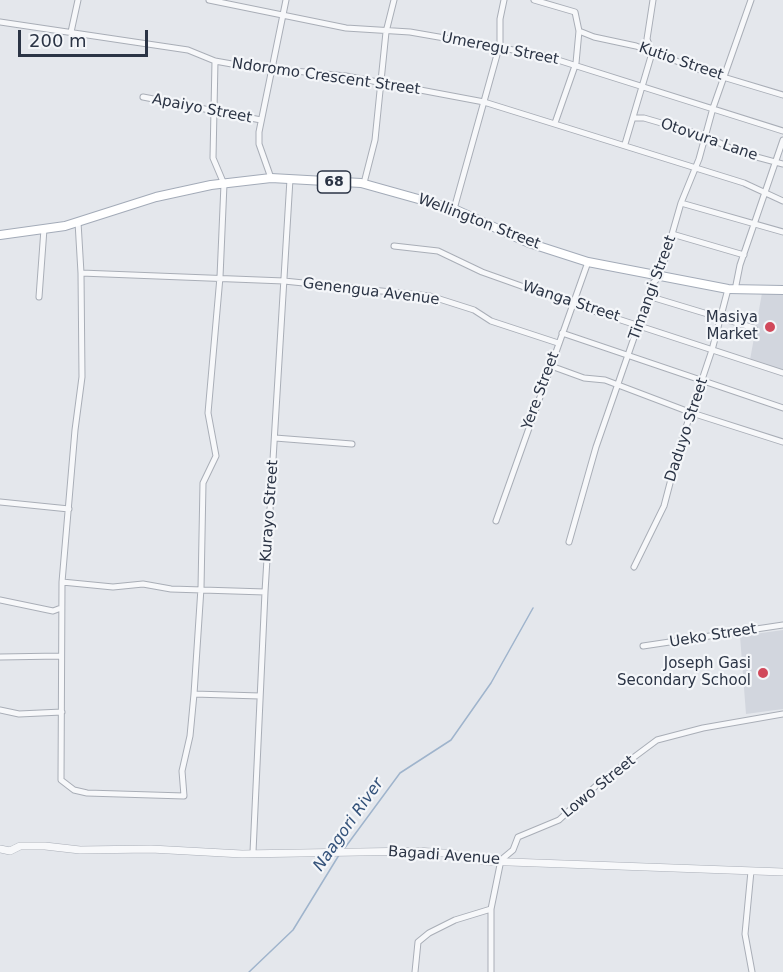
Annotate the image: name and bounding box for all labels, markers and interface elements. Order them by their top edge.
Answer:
scale bar [21,18,152,56]
street label: Umeregu Street [440,29,560,69]
text: 200 m [29,30,87,51]
street label: Kutio Street [636,39,726,85]
street label: Ndoromo Crescent Street [231,55,421,99]
street label: Apaiyo Street [150,90,254,128]
street label: Otovura Lane [658,115,760,165]
road number: 68 [318,171,350,193]
street label: Wellington Street [415,190,543,254]
street label: Timangi Street [626,233,680,343]
street label: Genengua Avenue [302,275,440,309]
street label: Wanga Street [520,278,622,326]
place label: Masiya Market [706,309,758,344]
marker: Masiya Market [763,320,777,334]
street label: Yere Street [519,349,563,433]
street label: Daduyo Street [662,376,712,484]
street label: Kurayo Street [257,459,283,563]
street label: Ueko Street [668,620,758,652]
place label: Joseph Gasi Secondary School [617,655,751,690]
marker: Joseph Gasi Secondary School [756,666,770,680]
street label: Lowo Street [559,752,639,822]
water label: Naagori River [310,775,388,875]
street label: Bagadi Avenue [387,843,501,869]

